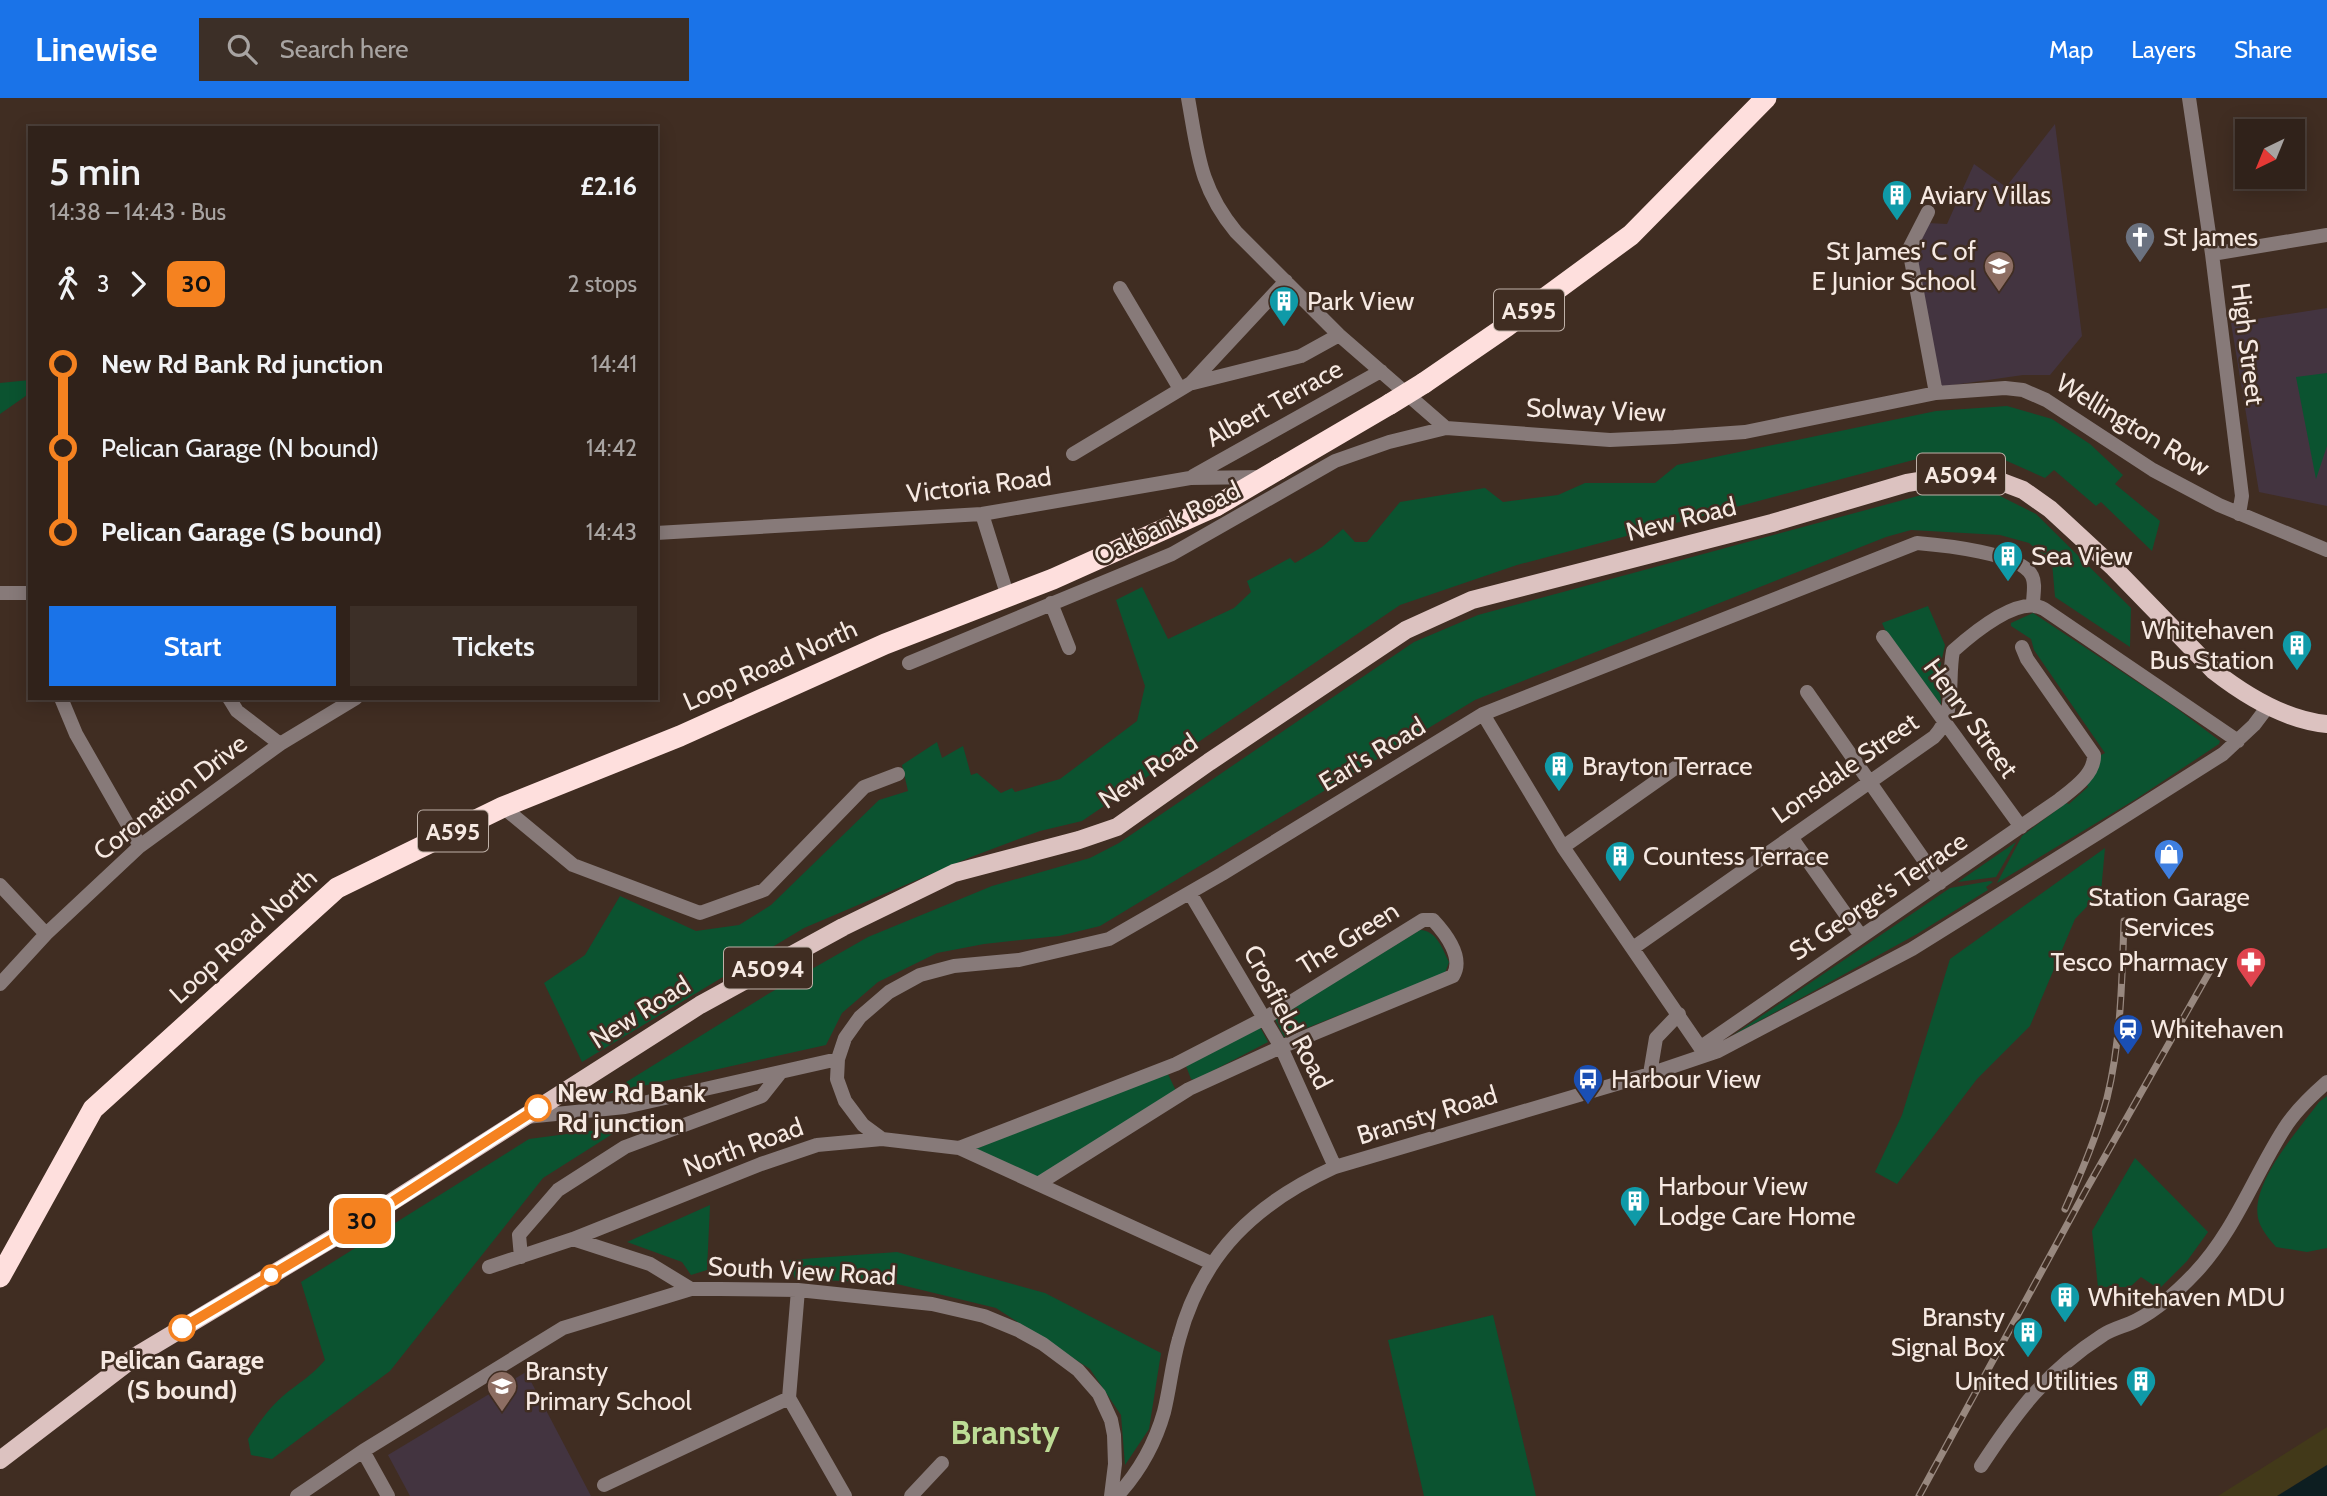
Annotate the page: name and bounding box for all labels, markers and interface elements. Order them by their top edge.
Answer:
search box [199,18,689,81]
text: Linewise [35,29,157,69]
icon: search [223,30,261,68]
text: Search here [279,33,409,65]
text: Map [2049,35,2093,64]
text: Layers [2131,35,2196,64]
text: Share [2234,35,2292,64]
north arrow [2235,119,2305,189]
map controls [2235,119,2305,189]
text: 5 min [49,148,141,195]
text: £2.16 [580,170,637,202]
building icon: Aviary Villas [1880,178,1914,222]
place label: Aviary Villas [1920,179,2051,211]
text: 14:38 – 14:43 · Bus [49,198,226,226]
church icon: St James [2123,220,2157,264]
place label: St James [2163,221,2258,253]
place label: St James' C of E Junior School [1812,235,1976,297]
school or university icon: St James' C of E Junior School [1982,249,2016,293]
icon: walk [49,265,87,303]
icon: forward [119,265,157,303]
text: 30 [181,269,211,298]
text: 3 [97,270,109,298]
text: 2 stops [568,270,637,298]
street label: High Street [2225,281,2271,407]
building icon: Park View [1267,284,1301,328]
place label: Park View [1307,285,1415,317]
road number: A595 [1494,290,1564,330]
text: New Rd Bank Rd junction [101,348,383,380]
text: 14:41 [591,350,637,378]
street label: Albert Terrace [1200,352,1348,454]
street label: Wellington Row [2050,367,2216,484]
street label: Solway View [1526,392,1667,428]
text: Pelican Garage (N bound) [101,432,379,464]
text: 14:42 [586,434,637,462]
road number: A5094 [1917,454,2005,494]
street label: Victoria Road [905,460,1053,510]
street label: Oakbank Road [1088,474,1246,572]
street label: New Road [1623,490,1739,548]
text: Pelican Garage (S bound) [101,516,382,548]
text: 14:43 [586,518,637,546]
building icon: Sea View [1991,539,2025,583]
place label: Sea View [2031,540,2133,572]
button: Start [49,606,336,686]
button: Tickets [350,606,637,686]
street label: Loop Road North [678,612,862,718]
place label: Whitehaven Bus Station [2141,614,2274,676]
building icon: Whitehaven Bus Station [2280,628,2314,672]
street label: Henry Street [1917,652,2025,784]
street label: Lonsdale Street [1766,706,1925,830]
street label: Earl's Road [1313,710,1431,798]
street label: New Road [1092,726,1204,816]
street label: Coronation Drive [87,727,253,867]
building icon: Brayton Terrace [1542,749,1576,793]
place label: Brayton Terrace [1582,750,1753,782]
road number: A595 [418,810,488,852]
street label: St George's Terrace [1783,825,1973,967]
shop icon: Station Garage Services [2152,837,2186,881]
building icon: Countess Terrace [1603,839,1637,883]
place label: Countess Terrace [1643,840,1829,872]
street label: Loop Road North [163,861,323,1011]
place label: Station Garage Services [2088,881,2250,943]
street label: The Green [1291,894,1405,982]
street label: Crosfield Road [1237,939,1339,1095]
pharmacy icon: Tesco Pharmacy [2234,945,2268,989]
place label: Tesco Pharmacy [2051,946,2228,978]
road number: A5094 [724,948,812,988]
street label: New Road [584,969,696,1055]
station icon: Whitehaven [2111,1012,2145,1056]
place label: Whitehaven [2151,1013,2284,1045]
bus stop icon: Harbour View [1571,1062,1605,1106]
place label: Harbour View [1611,1063,1761,1095]
place label: New Rd Bank Rd junction [557,1077,706,1139]
street label: Bransty Road [1353,1078,1501,1152]
marker: New Rd Bank Rd junction [525,1095,551,1121]
street label: North Road [679,1110,807,1184]
place label: Harbour View Lodge Care Home [1658,1170,1856,1232]
building icon: Harbour View Lodge Care Home [1618,1184,1652,1228]
line badge: 30 [330,1198,394,1244]
text: 30 [347,1206,377,1235]
street label: South View Road [707,1250,897,1292]
unlabelled marker [261,1265,281,1285]
building icon: Whitehaven MDU [2048,1280,2082,1324]
place label: Whitehaven MDU [2088,1281,2285,1313]
place label: Bransty Signal Box [1891,1301,2006,1363]
marker: Pelican Garage (S bound) [169,1315,195,1341]
building icon: Bransty Signal Box [2011,1315,2045,1359]
place label: Pelican Garage (S bound) [100,1344,264,1406]
place label: Bransty Primary School [525,1355,692,1417]
building icon: United Utilities [2124,1364,2158,1408]
place label: United Utilities [1954,1365,2118,1397]
school or university icon: Bransty Primary School [485,1369,519,1413]
district label: Bransty [951,1412,1060,1452]

